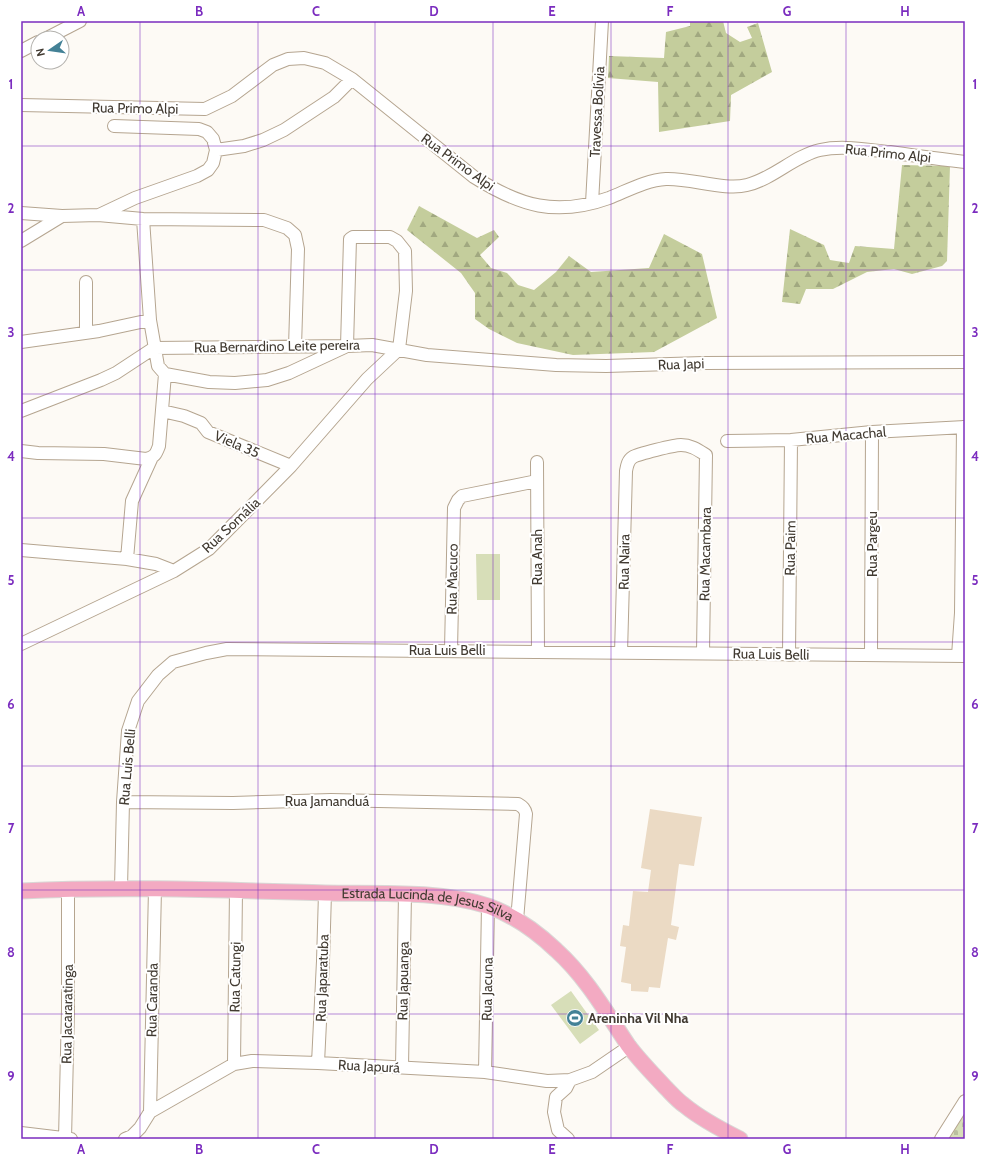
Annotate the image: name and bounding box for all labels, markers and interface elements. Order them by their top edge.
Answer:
text: A [77,3,86,19]
text: B [195,3,203,19]
text: C [312,3,320,19]
text: D [429,3,439,19]
text: E [548,3,556,19]
text: F [667,3,674,19]
text: G [783,3,792,19]
text: H [900,3,910,19]
north arrow [30,30,70,70]
text: N [33,47,48,58]
street label: Travessa Bolívia [586,66,608,158]
text: 1 [9,76,13,92]
text: 1 [973,76,977,92]
street label: Rua Primo Alpi [92,98,178,118]
street label: Rua Primo Alpi [418,129,498,195]
street label: Rua Primo Alpi [844,140,932,166]
text: 2 [8,200,15,216]
text: 2 [972,200,979,216]
text: 3 [7,324,15,340]
text: 3 [971,324,979,340]
street label: Rua Bernardino Leite pereira [194,336,360,356]
street label: Rua Japi [657,354,705,374]
street label: Rua Macachal [805,422,888,447]
street label: Viela 35 [212,426,262,462]
text: 4 [7,448,15,464]
text: 4 [971,448,979,464]
street label: Rua Somália [198,493,264,557]
street label: Rua Macambara [695,506,715,601]
street label: Rua Pargeu [863,511,881,577]
street label: Rua Paim [781,520,799,576]
street label: Rua Anah [528,529,546,585]
street label: Rua Naira [615,534,633,590]
street label: Rua Macuco [442,543,462,615]
text: 5 [8,572,15,588]
text: 5 [972,572,979,588]
street label: Rua Luis Belli [409,641,485,659]
street label: Rua Luis Belli [732,644,810,664]
text: 6 [7,696,15,712]
text: 6 [971,696,979,712]
street label: Rua Luis Belli [115,728,139,806]
street label: Rua Jamanduá [285,792,369,810]
text: 7 [8,820,15,836]
text: 7 [972,820,979,836]
street label: Estrada Lucinda de Jesus Silva [342,884,517,925]
street label: Rua Japaratuba [311,934,333,1022]
street label: Rua Catungi [225,941,245,1013]
street label: Rua Japuanga [393,941,413,1021]
text: 8 [7,944,15,960]
text: 8 [971,944,979,960]
street label: Rua Jacuna [477,957,497,1021]
street label: Rua Caranda [142,962,162,1037]
street label: Rua Jacararatinga [57,964,77,1064]
sports icon: Areninha Vil Nha [565,1008,585,1028]
place label: Areninha Vil Nha [588,1009,688,1027]
street label: Rua Japurá [338,1055,401,1077]
text: 9 [7,1068,15,1084]
text: 9 [971,1068,979,1084]
text: A [77,1141,86,1157]
text: B [195,1141,203,1157]
text: C [312,1141,320,1157]
text: D [429,1141,439,1157]
text: E [548,1141,556,1157]
text: F [667,1141,674,1157]
text: G [783,1141,792,1157]
text: H [900,1141,910,1157]

